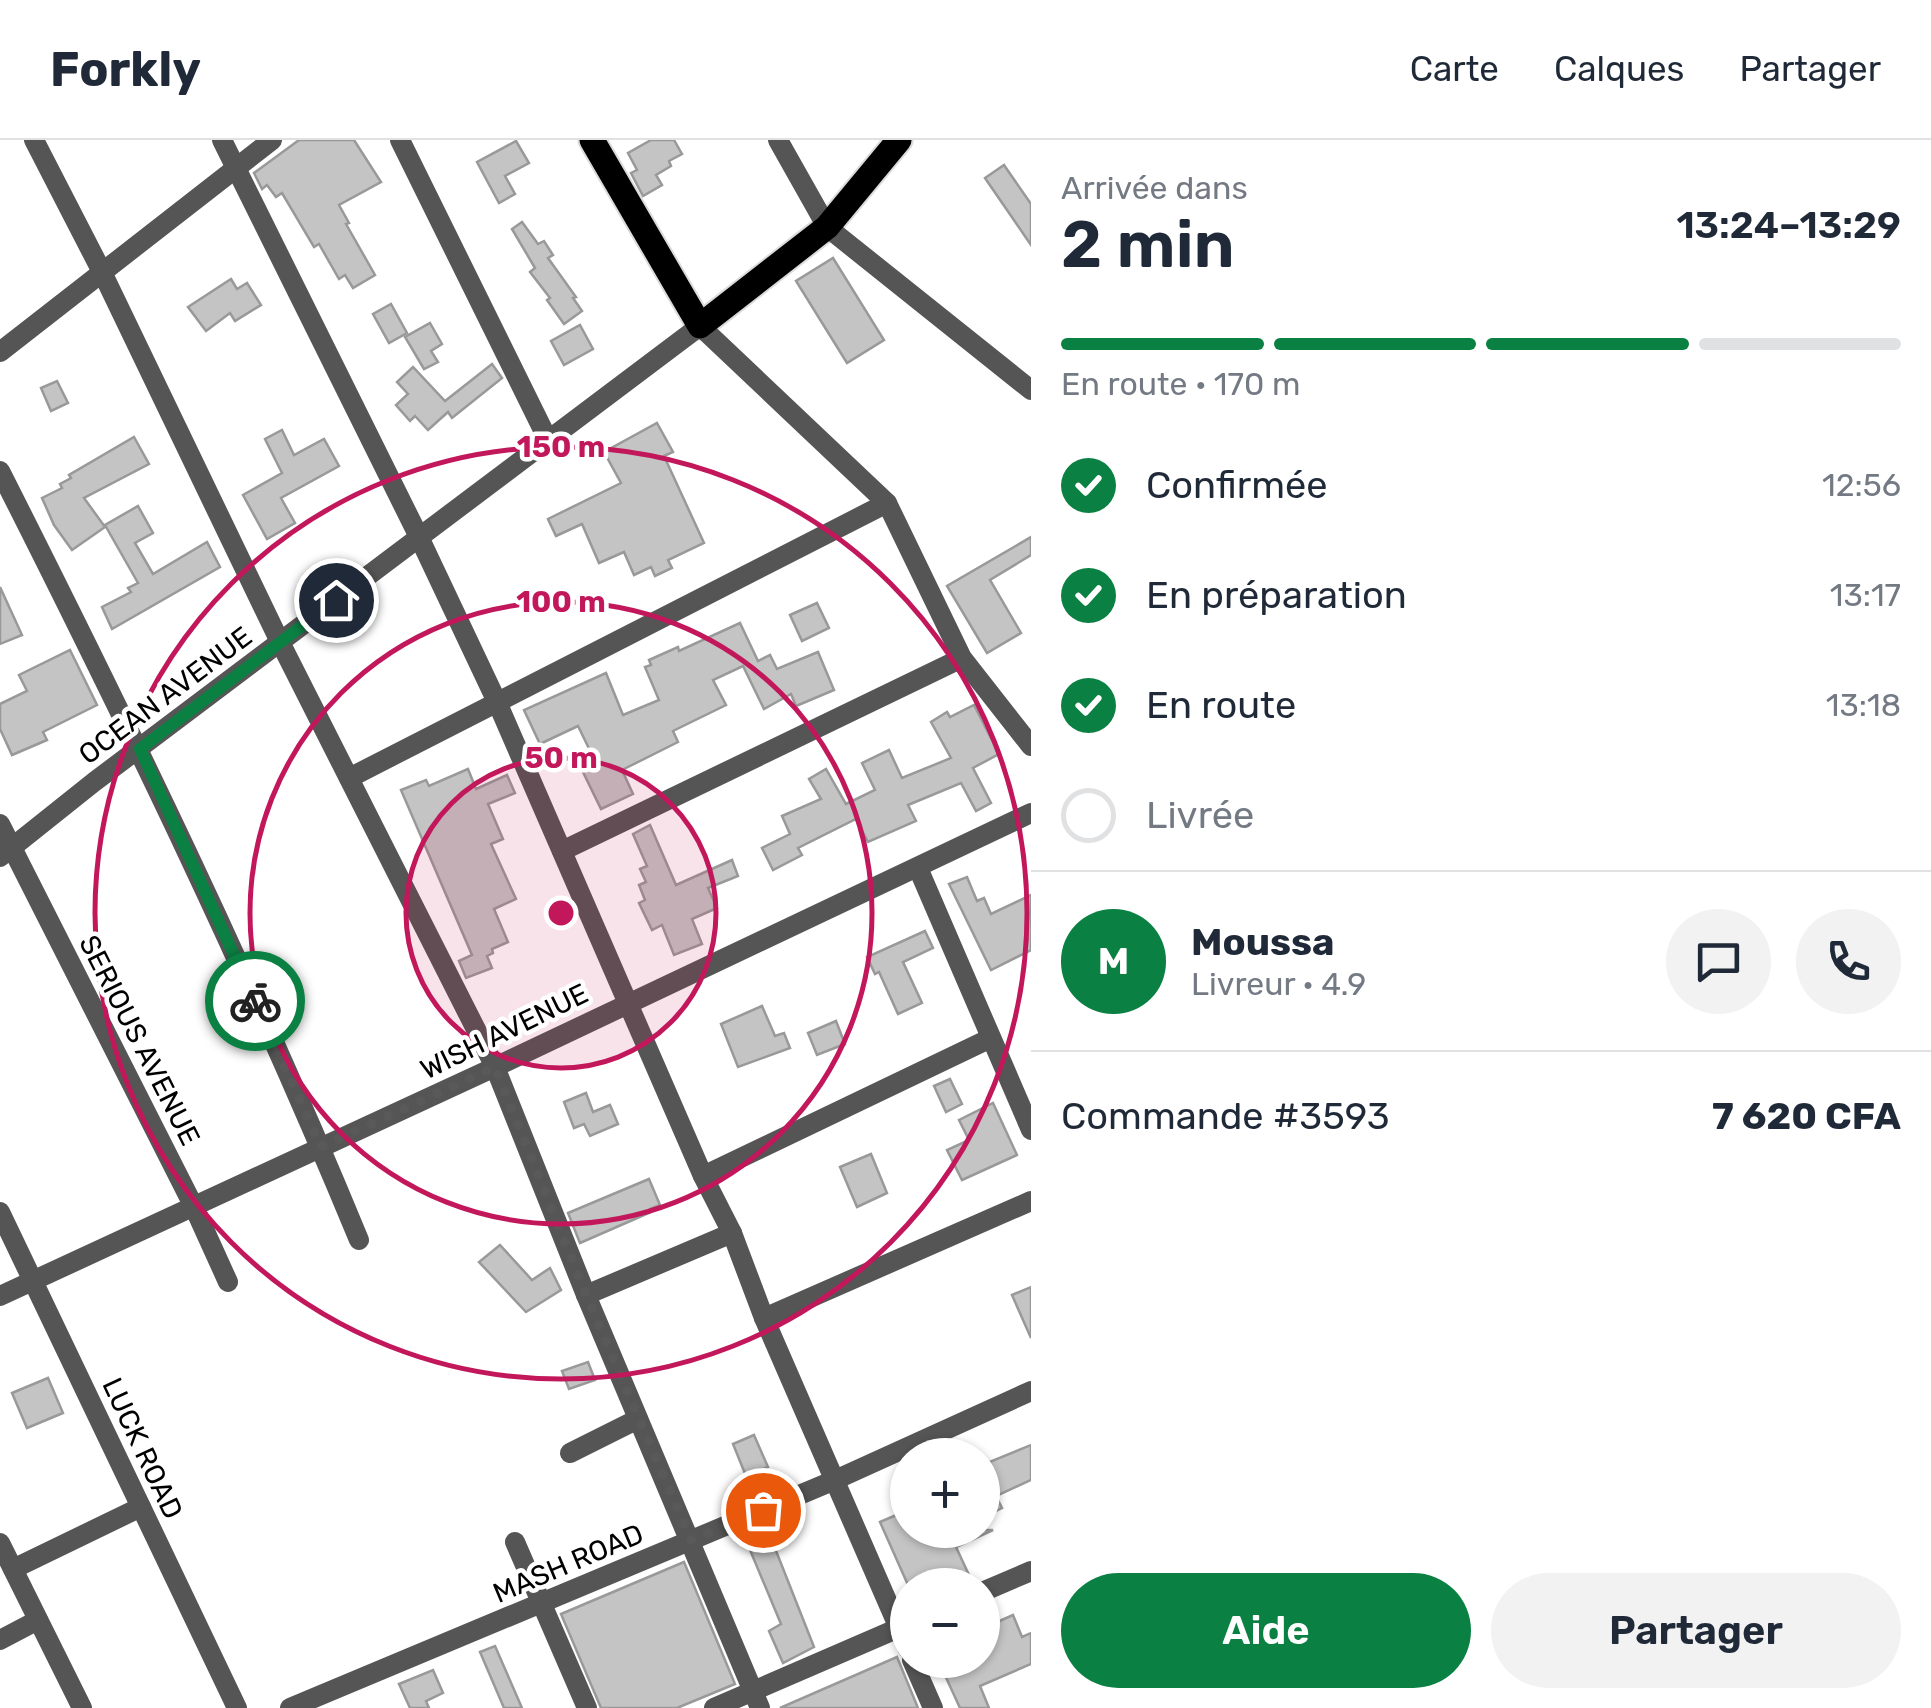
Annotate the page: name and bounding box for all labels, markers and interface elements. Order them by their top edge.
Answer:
text: Forkly [50,41,201,98]
text: Carte [1410,48,1499,90]
text: Calques [1554,48,1684,90]
text: Partager [1739,48,1881,90]
text: Arrivée dans [1061,169,1248,207]
text: 13:24–13:29 [1676,202,1901,248]
text: 2 min [1061,206,1235,283]
text: En route · 170 m [1061,365,1301,403]
text: 150 m [517,429,605,465]
icon: check [1061,458,1116,513]
text: Confirmée [1146,462,1328,508]
text: 12:56 [1822,466,1901,504]
pin [294,558,379,643]
icon: check [1061,568,1116,623]
text: En préparation [1146,572,1407,618]
icon: home [309,573,364,628]
text: 13:17 [1830,576,1901,614]
text: 100 m [516,584,606,620]
street label: OCEAN AVENUE [72,620,258,771]
icon: check [1061,678,1116,733]
text: En route [1146,682,1296,728]
text: 13:18 [1826,686,1901,724]
text: 50 m [524,740,598,776]
text: Livrée [1146,792,1254,838]
centre of rings [543,895,579,931]
button: chat [1666,909,1771,1014]
button: phone [1796,909,1901,1014]
text: Moussa [1191,919,1335,965]
street label: SERIOUS AVENUE [72,930,207,1151]
text: M [1098,938,1129,984]
courier [205,951,305,1051]
text: Livreur · 4.9 [1191,965,1366,1003]
icon: bike [228,974,283,1029]
street label: WISH AVENUE [415,977,593,1086]
text: Commande #3593 [1061,1093,1390,1139]
text: 7 620 CFA [1712,1093,1901,1139]
street label: LUCK ROAD [95,1372,190,1524]
map controls [890,1438,1000,1678]
button: + [890,1438,1000,1548]
pin [721,1468,806,1553]
icon: bag [736,1483,791,1538]
street label: MASH ROAD [488,1517,648,1610]
button: − [890,1568,1000,1678]
button: Aide [1061,1573,1471,1688]
button: Partager [1491,1573,1901,1688]

